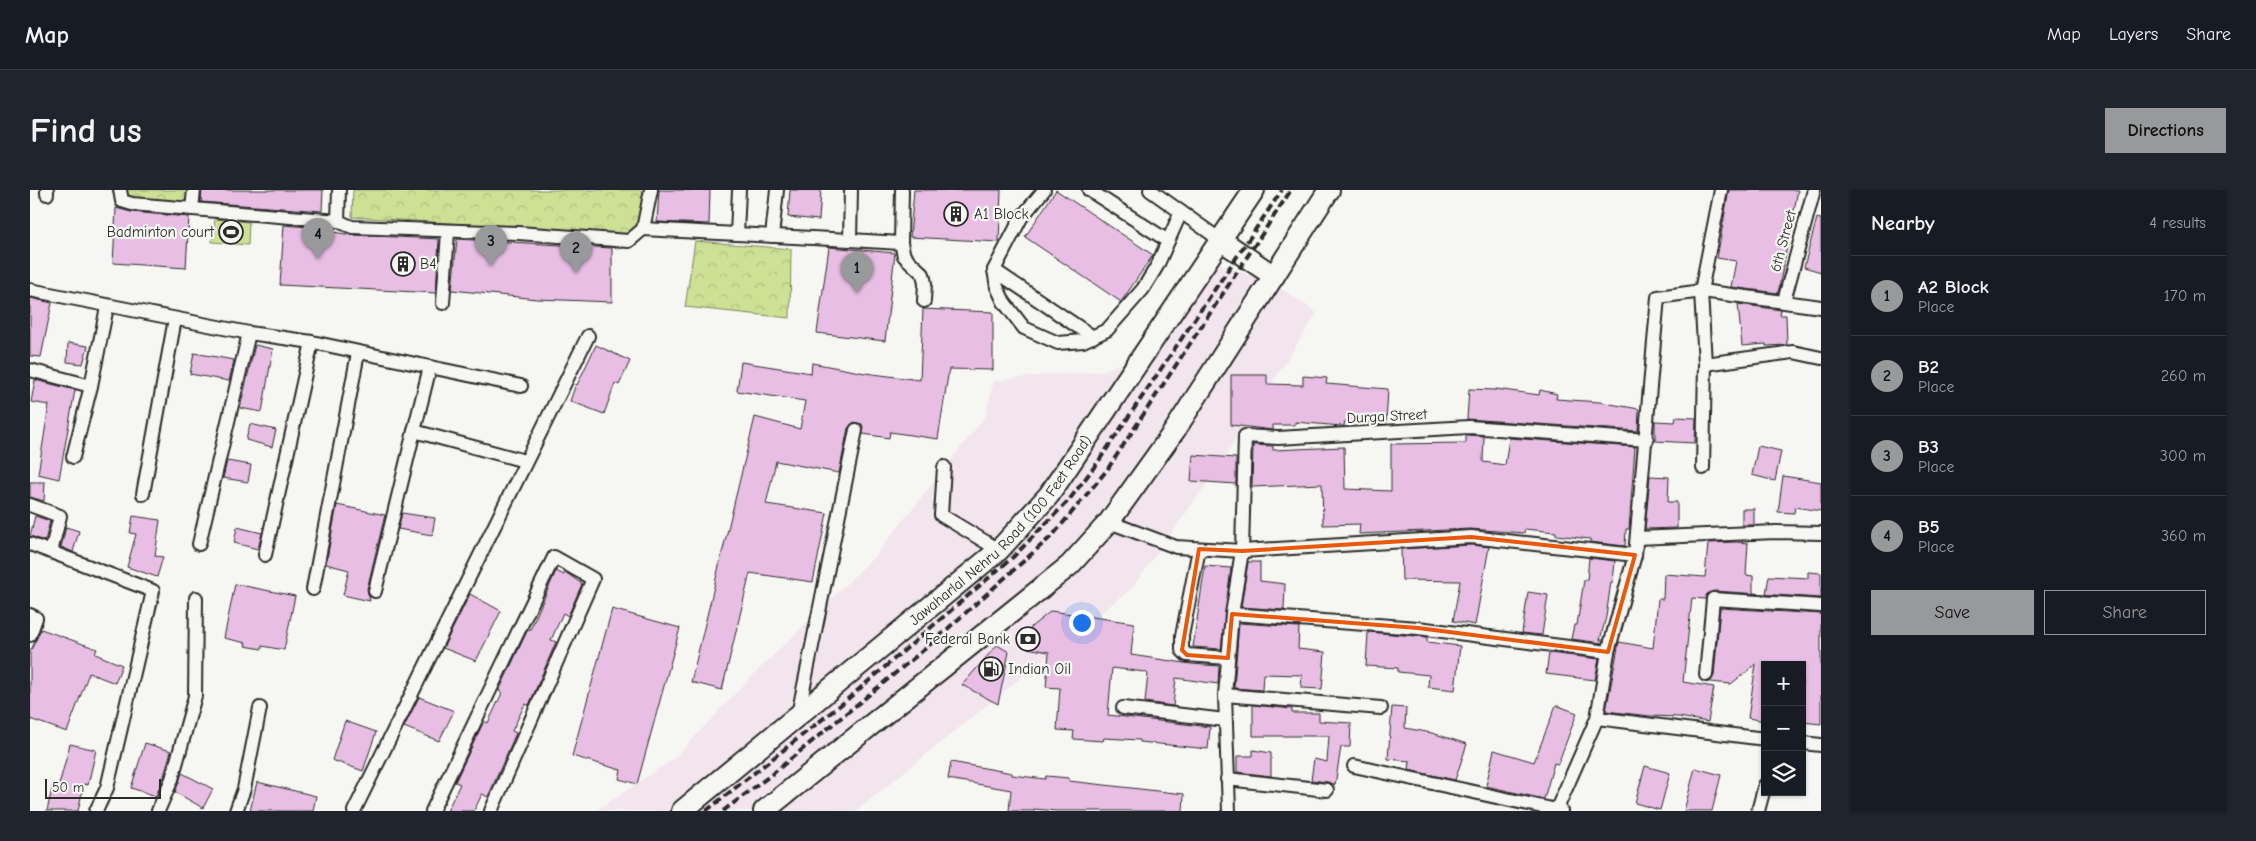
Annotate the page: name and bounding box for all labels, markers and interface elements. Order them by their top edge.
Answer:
text: Map [25,21,69,49]
text: Map [2047,24,2081,45]
text: Layers [2109,24,2158,45]
text: Share [2186,24,2231,45]
button: Directions [2105,108,2226,153]
text: Find us [30,110,142,151]
building icon: A1 Block [943,201,969,227]
place label: A1 Block [974,205,1029,223]
street label: 6th Street [1766,208,1800,274]
text: Nearby [1871,211,1935,235]
text: 4 results [2149,214,2206,232]
pin: 4 [302,218,334,259]
sports icon: Badminton court [218,219,244,245]
place label: Badminton court [107,223,215,241]
pin: 3 [475,225,507,266]
pin: 2 [560,232,592,273]
building icon: B4 [390,251,416,277]
pin: 1 [841,252,873,293]
place label: B4 [420,255,437,273]
text: A2 Block [1918,276,1989,298]
text: 1 [1884,287,1890,305]
text: 170 m [2164,287,2206,305]
text: Place [1918,298,1954,316]
text: B2 [1918,356,1939,378]
text: 2 [1883,367,1891,385]
text: 260 m [2161,367,2206,385]
text: Place [1918,378,1954,396]
street label: Durga Street [1346,405,1429,427]
street label: Jawaharlal Nehru Road (100 Feet Road) [906,432,1096,629]
text: B3 [1918,436,1939,458]
text: 3 [1883,447,1891,465]
text: 300 m [2160,447,2206,465]
text: Place [1918,458,1954,476]
text: B5 [1918,516,1940,538]
text: 4 [1883,527,1891,545]
text: 360 m [2161,527,2206,545]
text: Place [1918,538,1954,556]
button: Save [1871,590,2034,635]
button: Share [2044,590,2206,635]
your location [1069,610,1095,636]
bank icon: Federal Bank [1015,626,1041,652]
place label: Federal Bank [925,630,1011,648]
fuel station icon: Indian Oil [978,656,1004,682]
place label: Indian Oil [1008,660,1071,678]
map controls [1761,661,1806,796]
button: + [1761,661,1806,706]
button: − [1761,706,1806,751]
button: layers [1761,751,1806,796]
scale bar [45,776,161,799]
text: 50 m [52,779,84,796]

